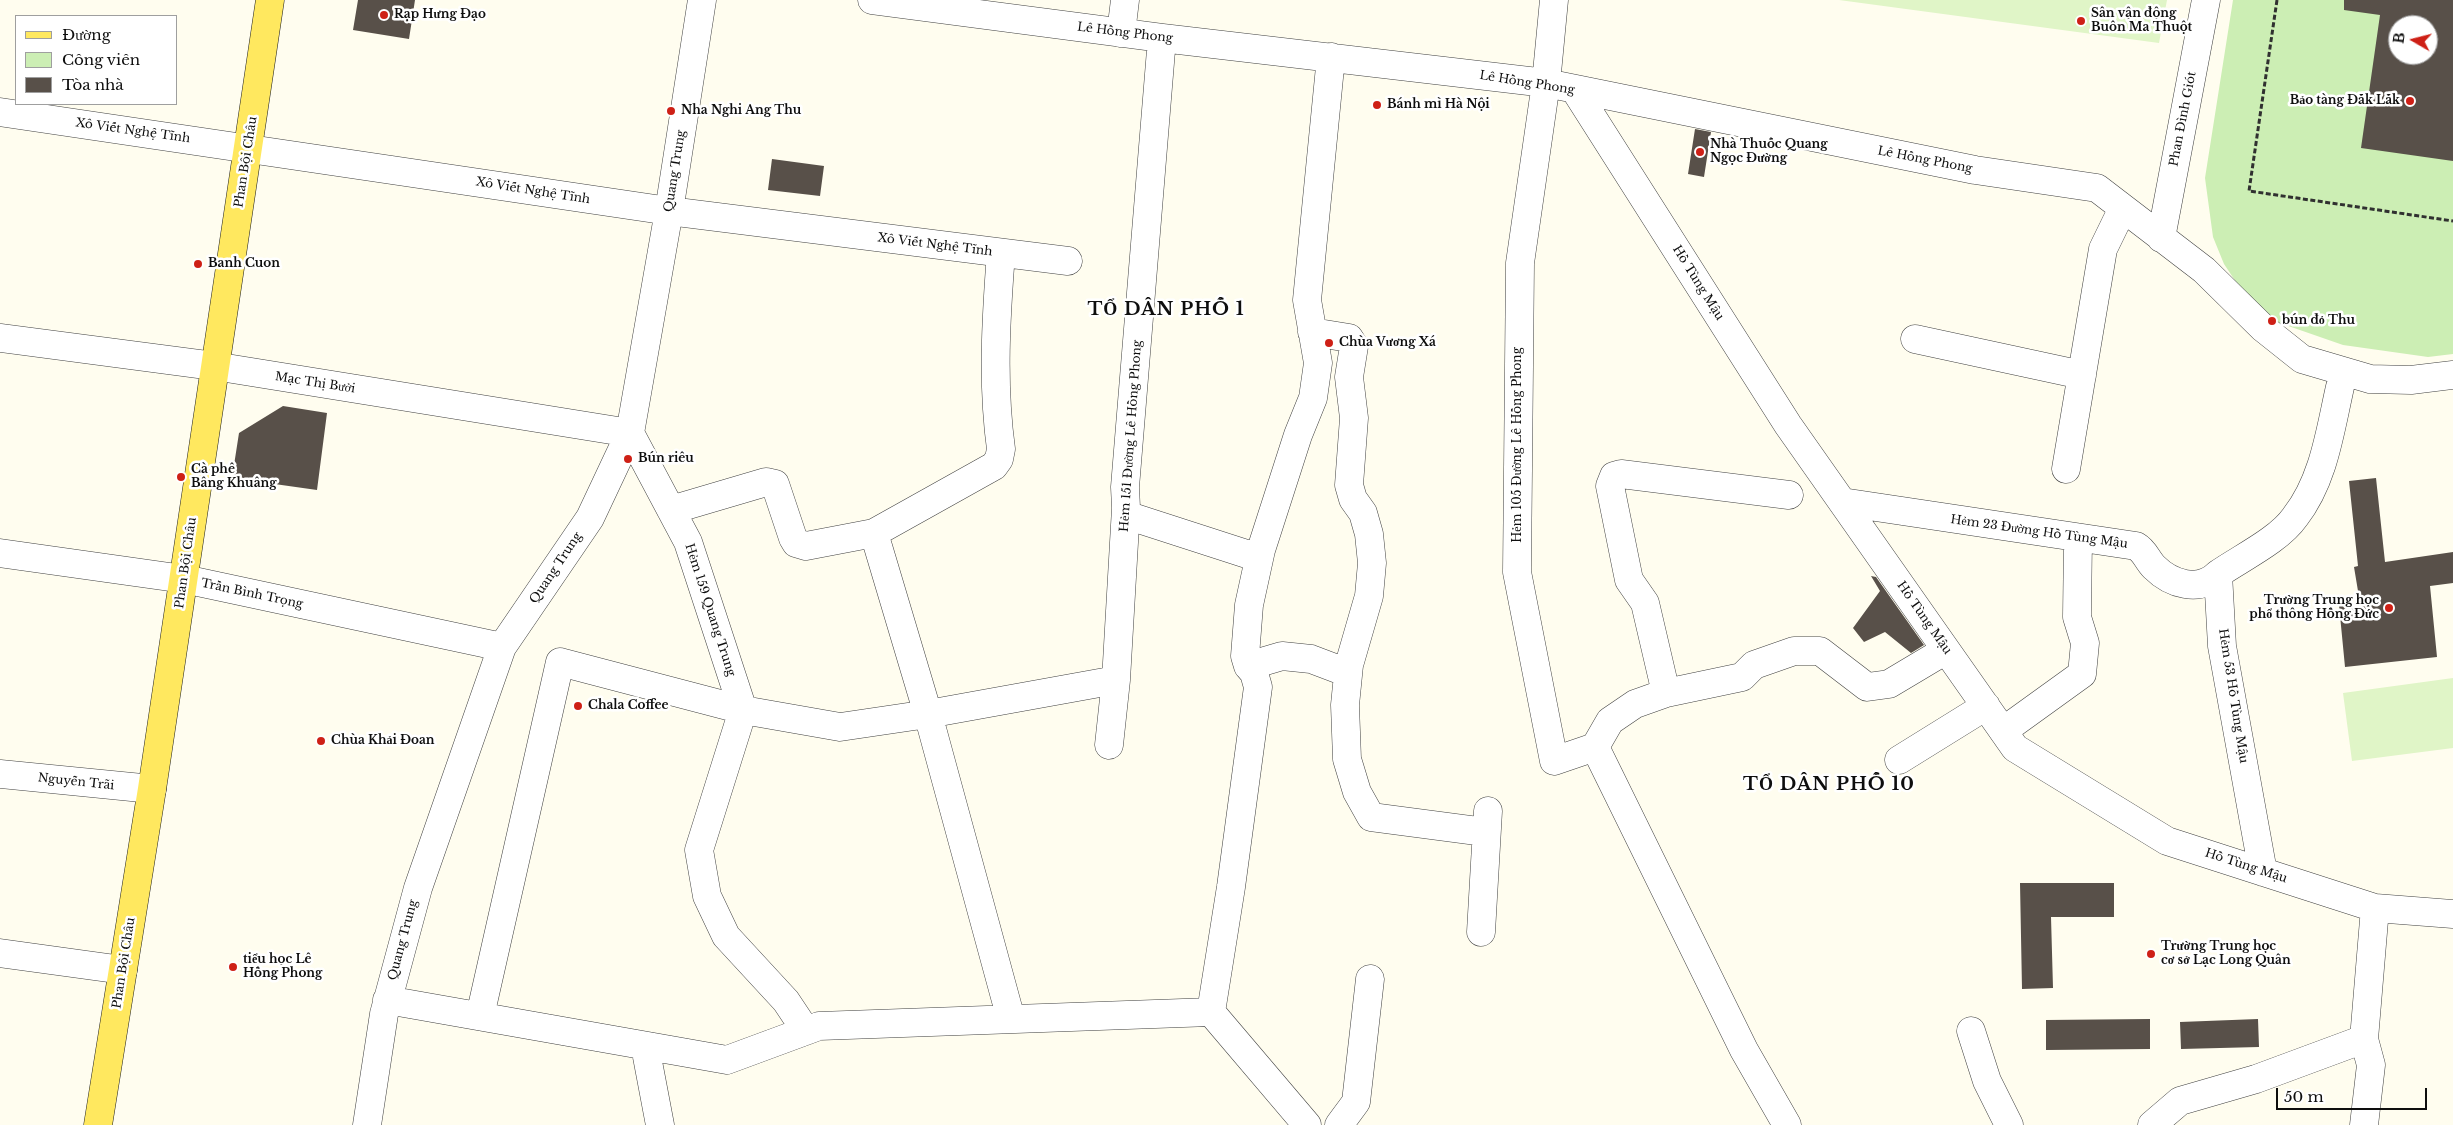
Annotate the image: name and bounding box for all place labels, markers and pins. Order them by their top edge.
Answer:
place label: Sân vận động Buôn Ma Thuột [2091,7,2192,35]
place label: Rạp Hưng Đạo [394,8,486,22]
marker: Rạp Hưng Đạo [378,9,390,21]
marker: Sân vận động Buôn Ma Thuột [2075,15,2087,27]
place label: Bảo tàng Đắk Lắk [2290,94,2400,108]
marker: Bảo tàng Đắk Lắk [2404,95,2416,107]
place label: Bánh mì Hà Nội [1387,98,1490,112]
marker: Bánh mì Hà Nội [1371,99,1383,111]
place label: Nha Nghi Ang Thu [681,104,801,118]
marker: Nha Nghi Ang Thu [665,105,677,117]
place label: Nhà Thuốc Quang Ngọc Đường [1710,138,1828,166]
marker: Nhà Thuốc Quang Ngọc Đường [1694,146,1706,158]
place label: Banh Cuon [208,257,280,271]
marker: Banh Cuon [192,258,204,270]
place label: bún đỏ Thu [2282,314,2355,328]
marker: bún đỏ Thu [2266,315,2278,327]
place label: Chùa Vương Xá [1339,336,1436,350]
marker: Chùa Vương Xá [1323,337,1335,349]
place label: Bún riêu [638,452,694,466]
marker: Bún riêu [622,453,634,465]
place label: Cà phê Bâng Khuâng [191,463,277,491]
marker: Cà phê Bâng Khuâng [175,471,187,483]
place label: Trường Trung học phổ thông Hồng Đức [2249,594,2379,622]
marker: Trường Trung học phổ thông Hồng Đức [2383,602,2395,614]
place label: Chala Coffee [588,699,669,713]
marker: Chala Coffee [572,700,584,712]
place label: Chùa Khải Đoan [331,734,435,748]
marker: Chùa Khải Đoan [315,735,327,747]
place label: Trường Trung học cơ sở Lạc Long Quân [2161,940,2291,968]
marker: Trường Trung học cơ sở Lạc Long Quân [2145,948,2157,960]
place label: tiểu học Lê Hồng Phong [243,953,322,981]
marker: tiểu học Lê Hồng Phong [227,961,239,973]

